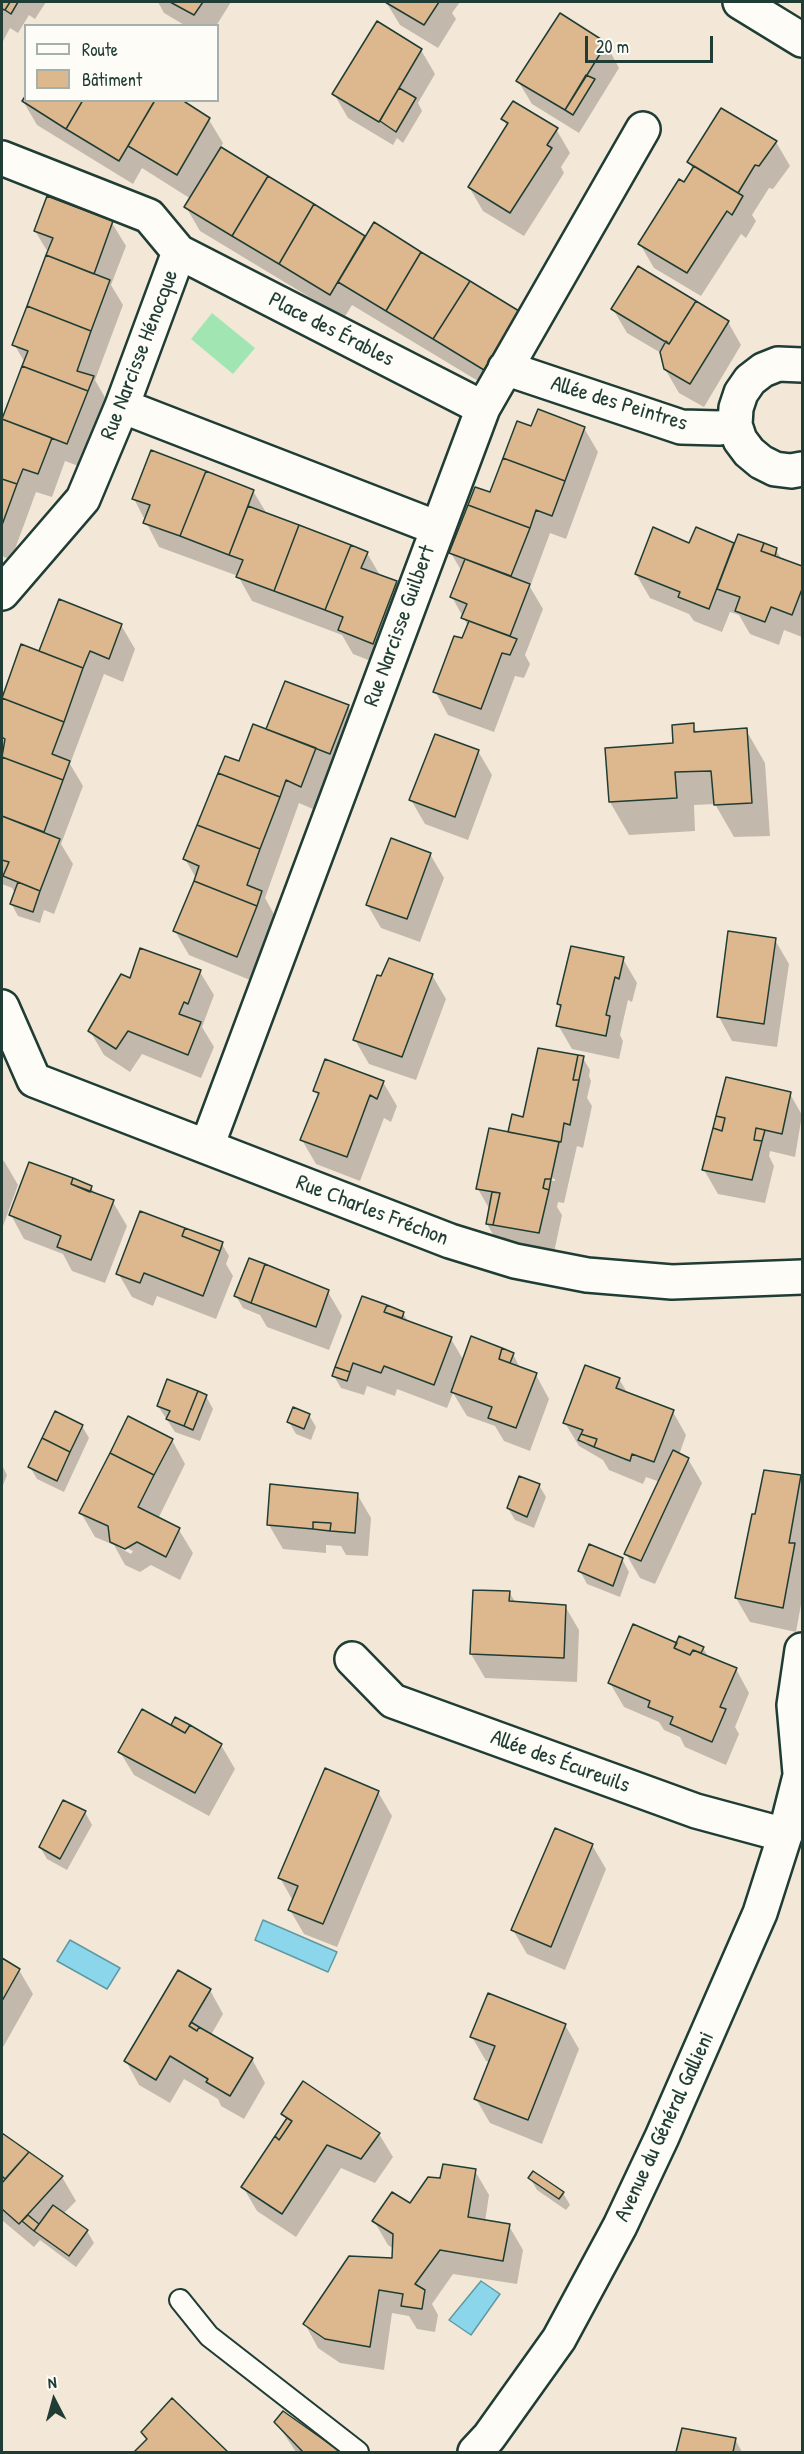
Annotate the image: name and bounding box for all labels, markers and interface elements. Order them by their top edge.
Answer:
legend [24,24,219,102]
scale bar [588,24,716,62]
text: 20 m [596,34,629,59]
text: Route [82,37,118,62]
text: Bâtiment [82,67,142,92]
street label: Rue Narcisse Hénocque [95,266,185,444]
street label: Place des Érables [264,287,398,373]
street label: Allée des Peintres [548,371,690,437]
street label: Rue Narcisse Guilbert [359,542,441,710]
street label: Rue Charles Fréchon [292,1170,452,1252]
street label: Allée des Écureuils [487,1725,633,1799]
street label: Avenue du Général Gallieni [609,2028,721,2226]
north arrow [24,2370,84,2430]
text: N [47,2371,57,2393]

